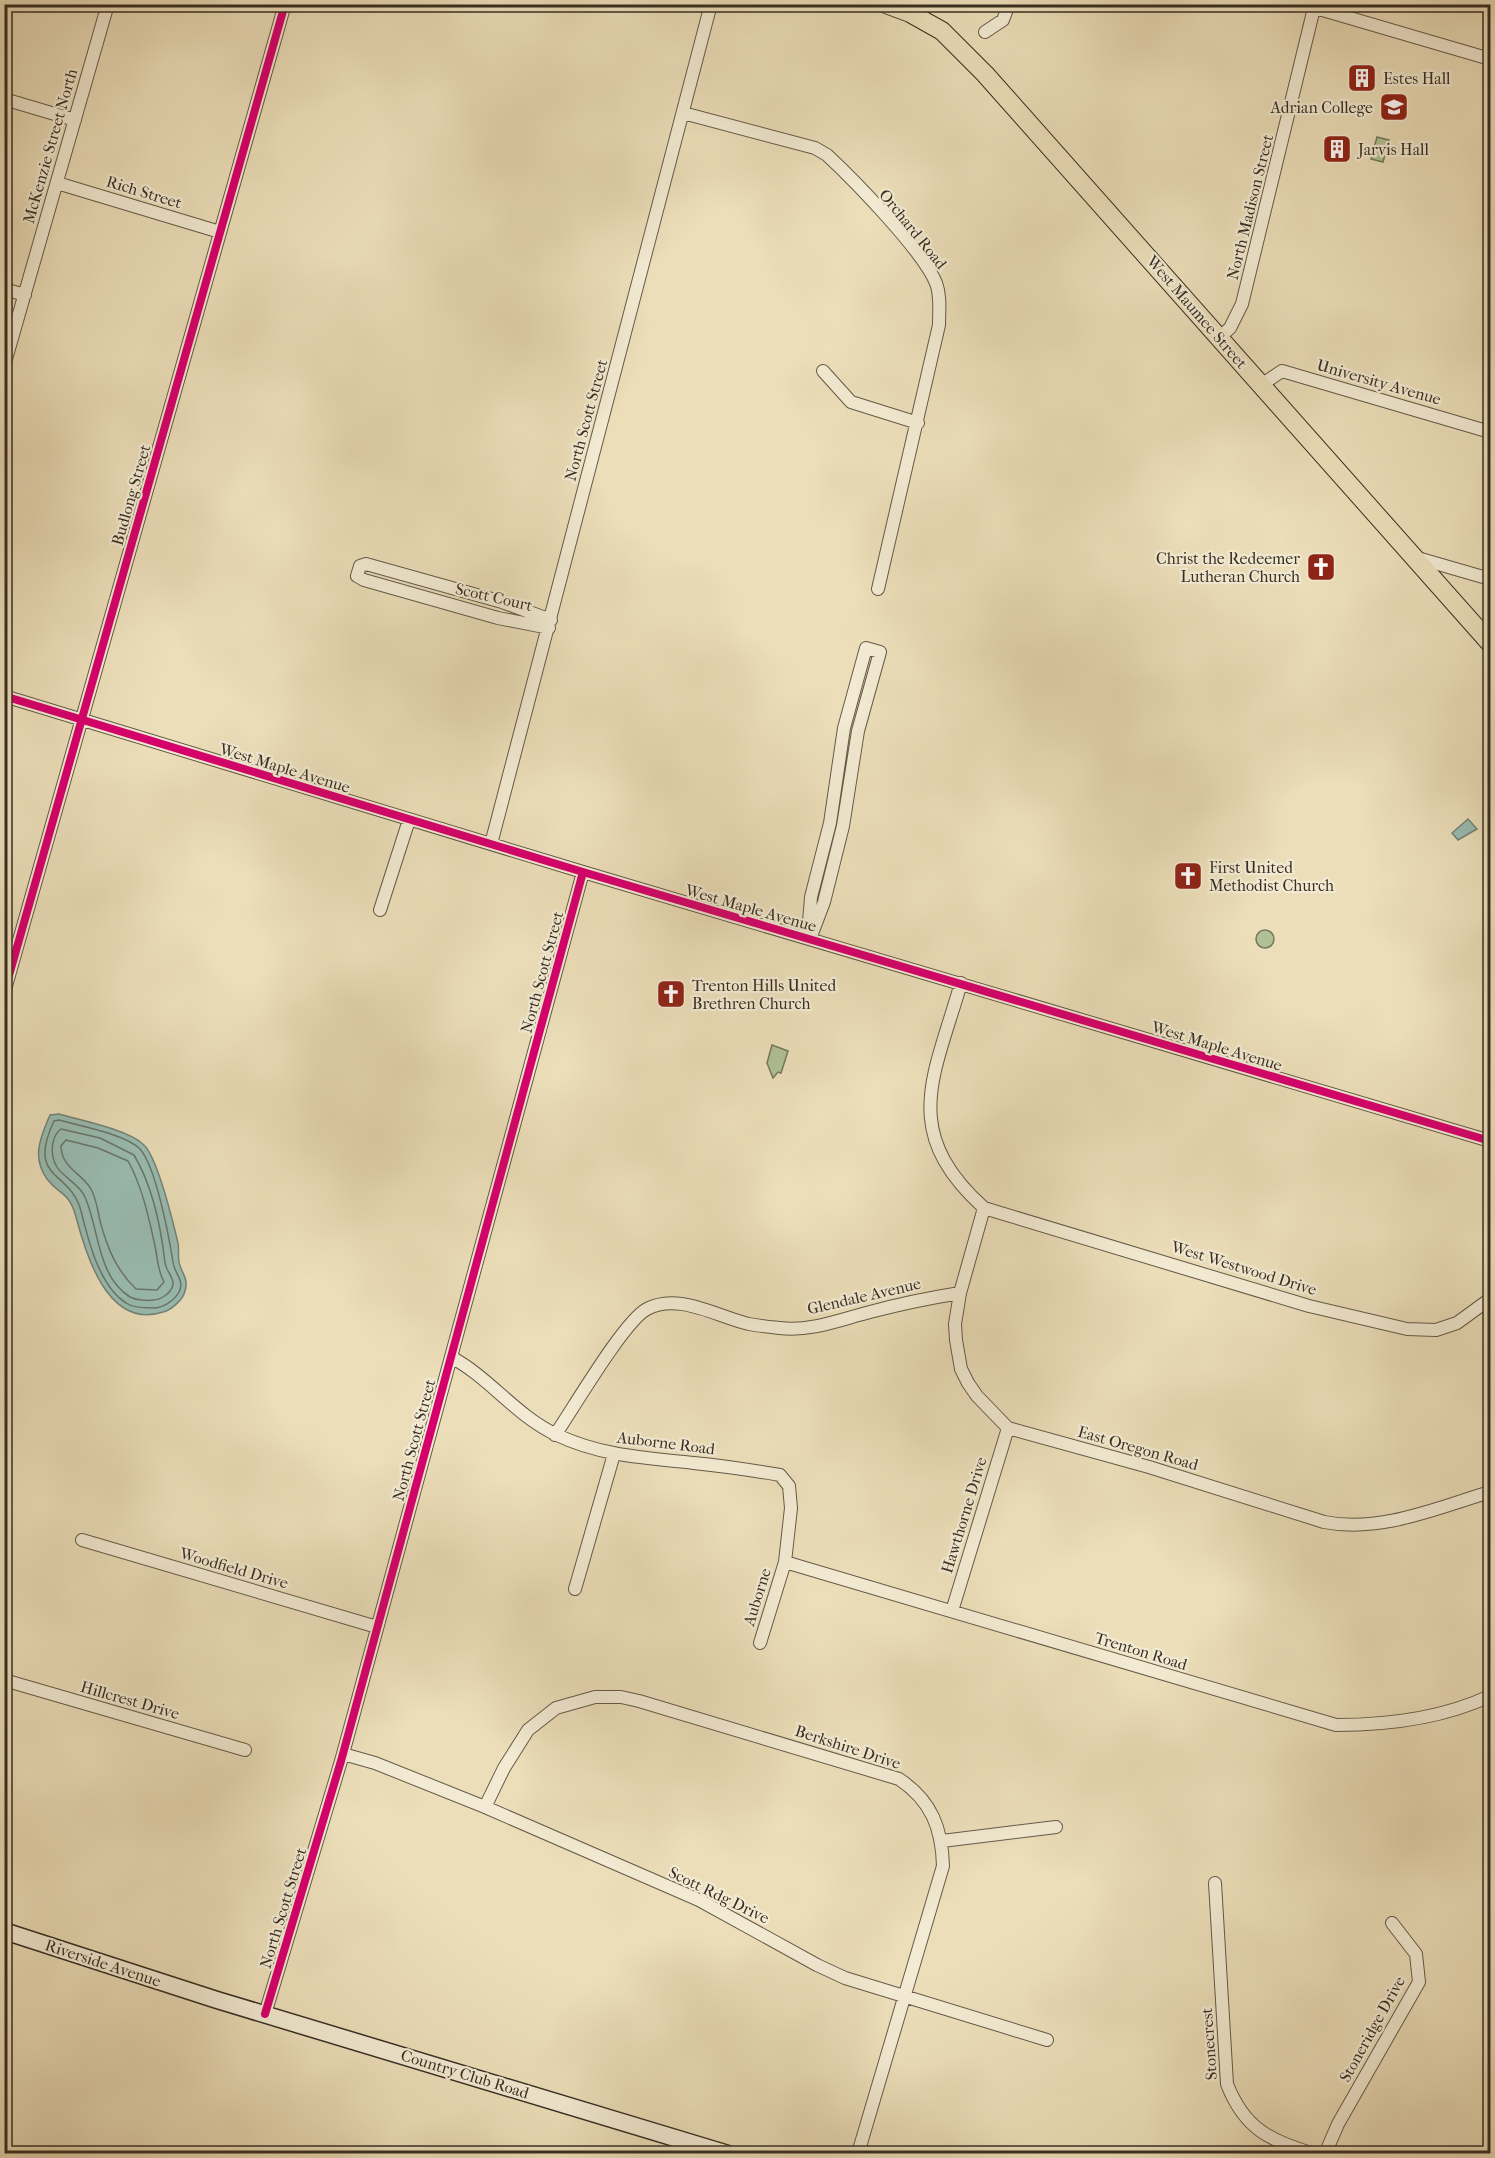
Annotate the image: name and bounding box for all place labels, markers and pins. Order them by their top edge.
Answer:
building icon: Estes Hall [1346,62,1378,94]
place label: Estes Hall [1383,69,1451,88]
school or university icon: Adrian College [1378,91,1410,123]
place label: Adrian College [1269,98,1373,117]
building icon: Jarvis Hall [1321,133,1353,165]
place label: Jarvis Hall [1356,140,1429,159]
place label: Christ the Redeemer Lutheran Church [1156,549,1300,586]
church icon: Christ the Redeemer Lutheran Church [1305,551,1337,583]
place label: First United Methodist Church [1209,858,1334,895]
church icon: First United Methodist Church [1172,860,1204,892]
place label: Trenton Hills United Brethren Church [692,976,836,1013]
church icon: Trenton Hills United Brethren Church [655,978,687,1010]

